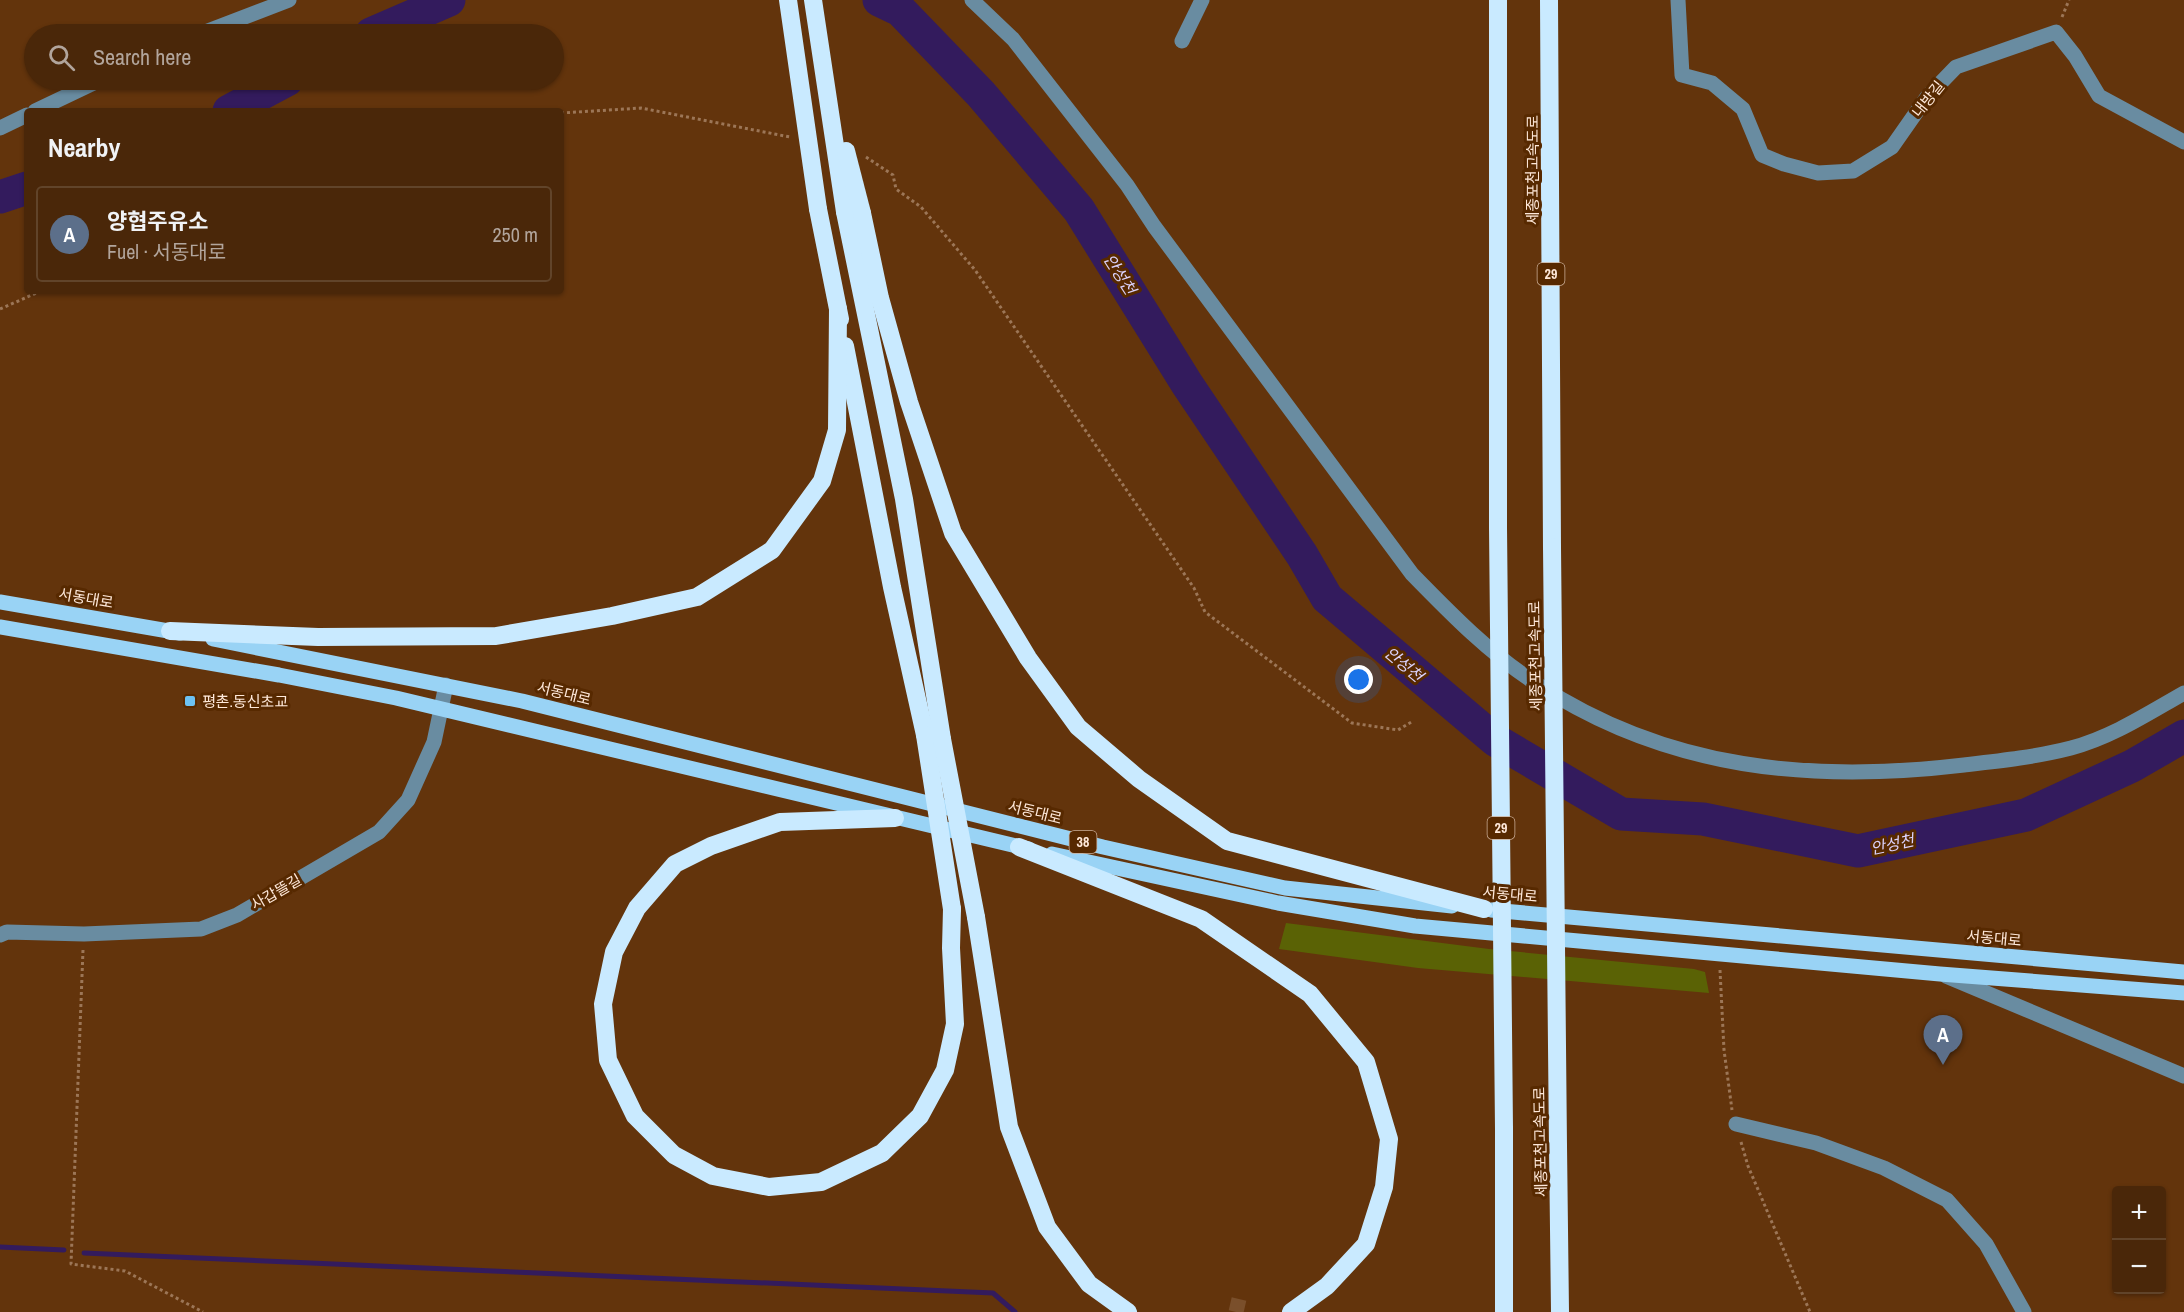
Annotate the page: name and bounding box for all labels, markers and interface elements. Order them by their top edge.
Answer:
search box [24,24,564,90]
icon: search [45,41,78,74]
text: Search here [93,42,191,72]
street label: 내방길 [1907,76,1949,122]
street label: 세종포천고속도로 [1522,115,1543,225]
text: Nearby [48,130,120,165]
text: 양협주유소 [107,206,208,236]
text: A [64,221,75,248]
text: 250 m [492,221,538,248]
text: Fuel · 서동대로 [107,238,226,265]
water label: 안성천 [1099,249,1142,300]
road number: 29 [1538,263,1564,285]
street label: 서동대로 [57,583,115,613]
street label: 세종포천고속도로 [1524,601,1546,711]
water label: 안성천 [1380,641,1430,688]
your location [1344,665,1373,694]
street label: 서동대로 [535,676,593,710]
place label: 평촌.동신초교 [202,691,288,712]
marker: 평촌.동신초교 [183,694,197,708]
street label: 서동대로 [1006,795,1064,829]
road number: 29 [1488,817,1514,839]
water label: 안성천 [1868,828,1918,859]
road number: 38 [1070,831,1096,853]
street label: 사갑뜰길 [247,869,305,915]
street label: 서동대로 [1482,881,1538,907]
street label: 서동대로 [1966,925,2022,951]
pin: A [1924,1016,1962,1065]
street label: 세종포천고속도로 [1529,1087,1551,1197]
map controls [2112,1186,2166,1294]
button: + [2112,1186,2166,1240]
button: − [2112,1240,2166,1294]

